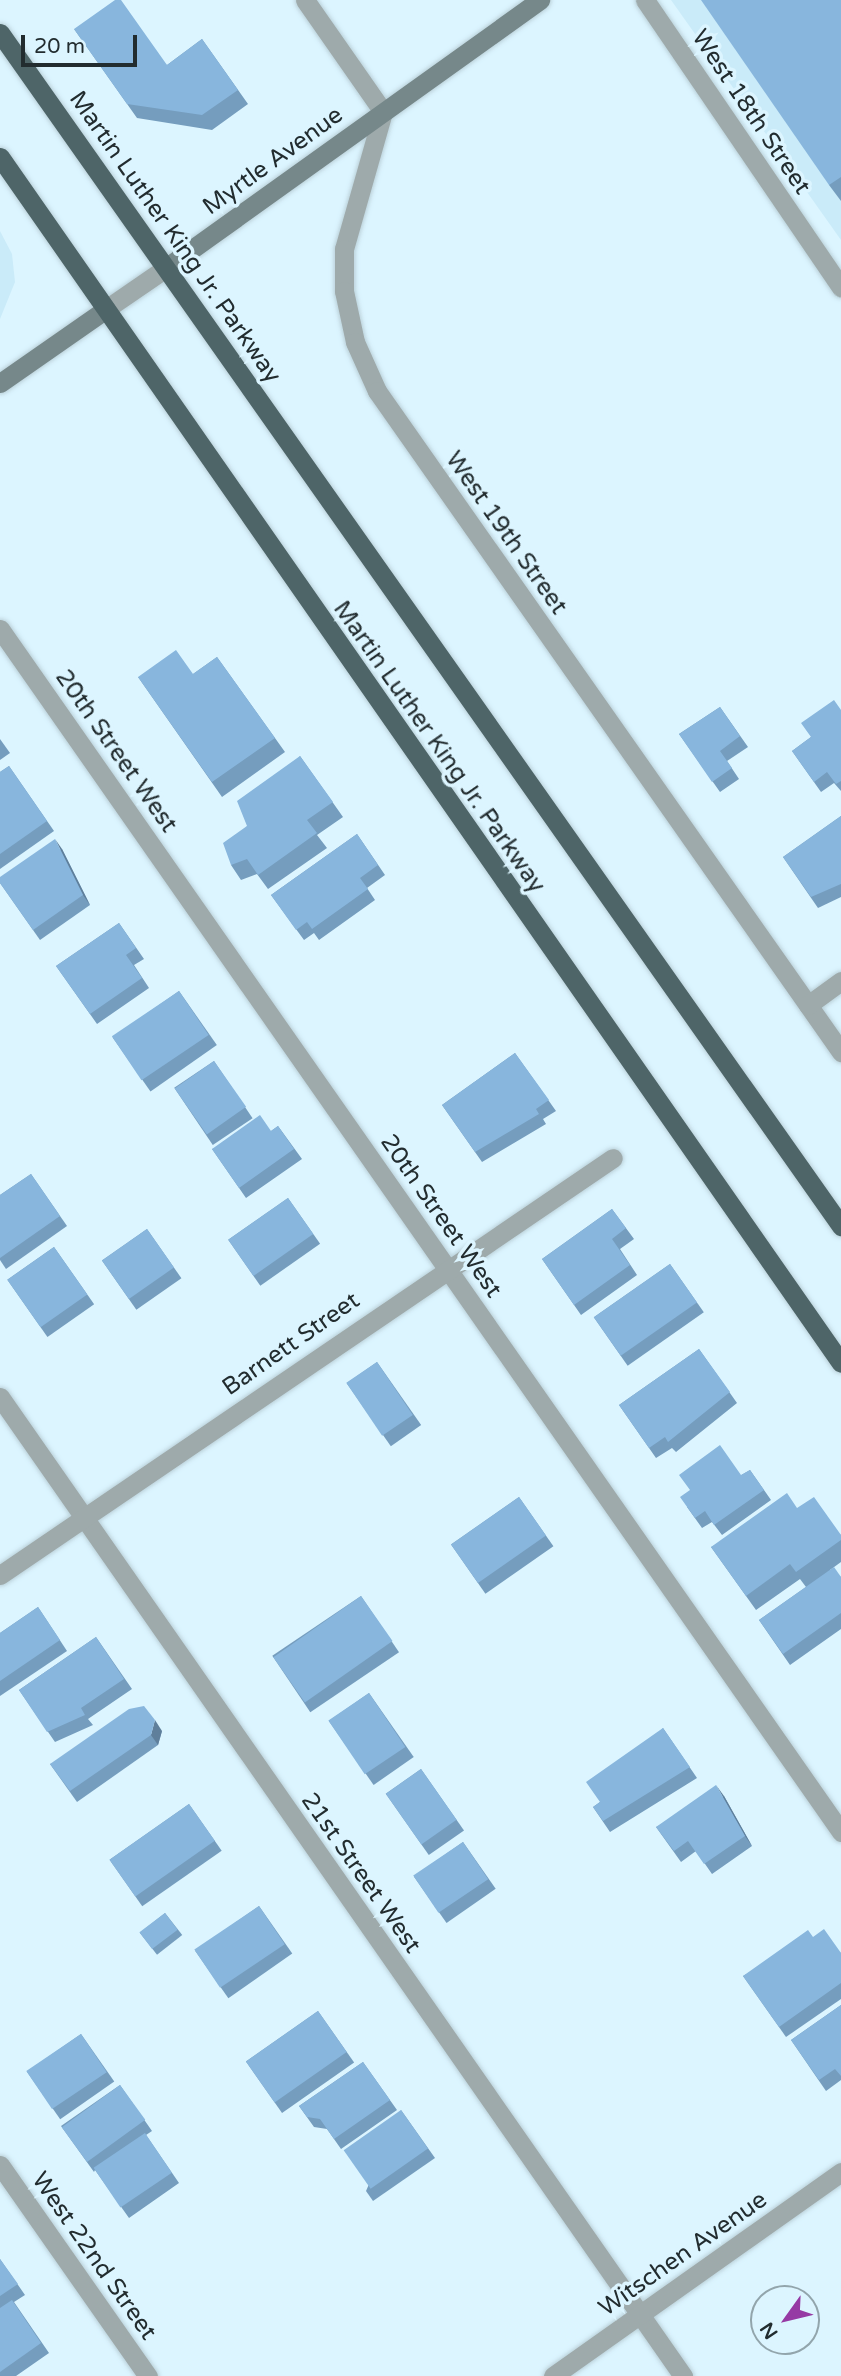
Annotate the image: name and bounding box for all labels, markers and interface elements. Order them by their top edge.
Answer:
scale bar [24,21,140,65]
street label: West 18th Street [685,24,817,200]
text: 20 m [34,34,85,59]
street label: Martin Luther King Jr. Parkway [63,86,287,388]
street label: Myrtle Avenue [197,101,349,221]
street label: West 19th Street [439,446,573,620]
street label: Martin Luther King Jr. Parkway [327,596,551,898]
street label: 20th Street West [49,664,183,838]
street label: 20th Street West [374,1129,508,1303]
street label: Barnett Street [217,1286,365,1402]
street label: 21st Street West [295,1787,427,1959]
street label: West 22nd Street [25,2167,163,2345]
street label: Witschen Avenue [593,2185,773,2323]
north arrow [750,2285,820,2355]
text: N [756,2318,783,2343]

